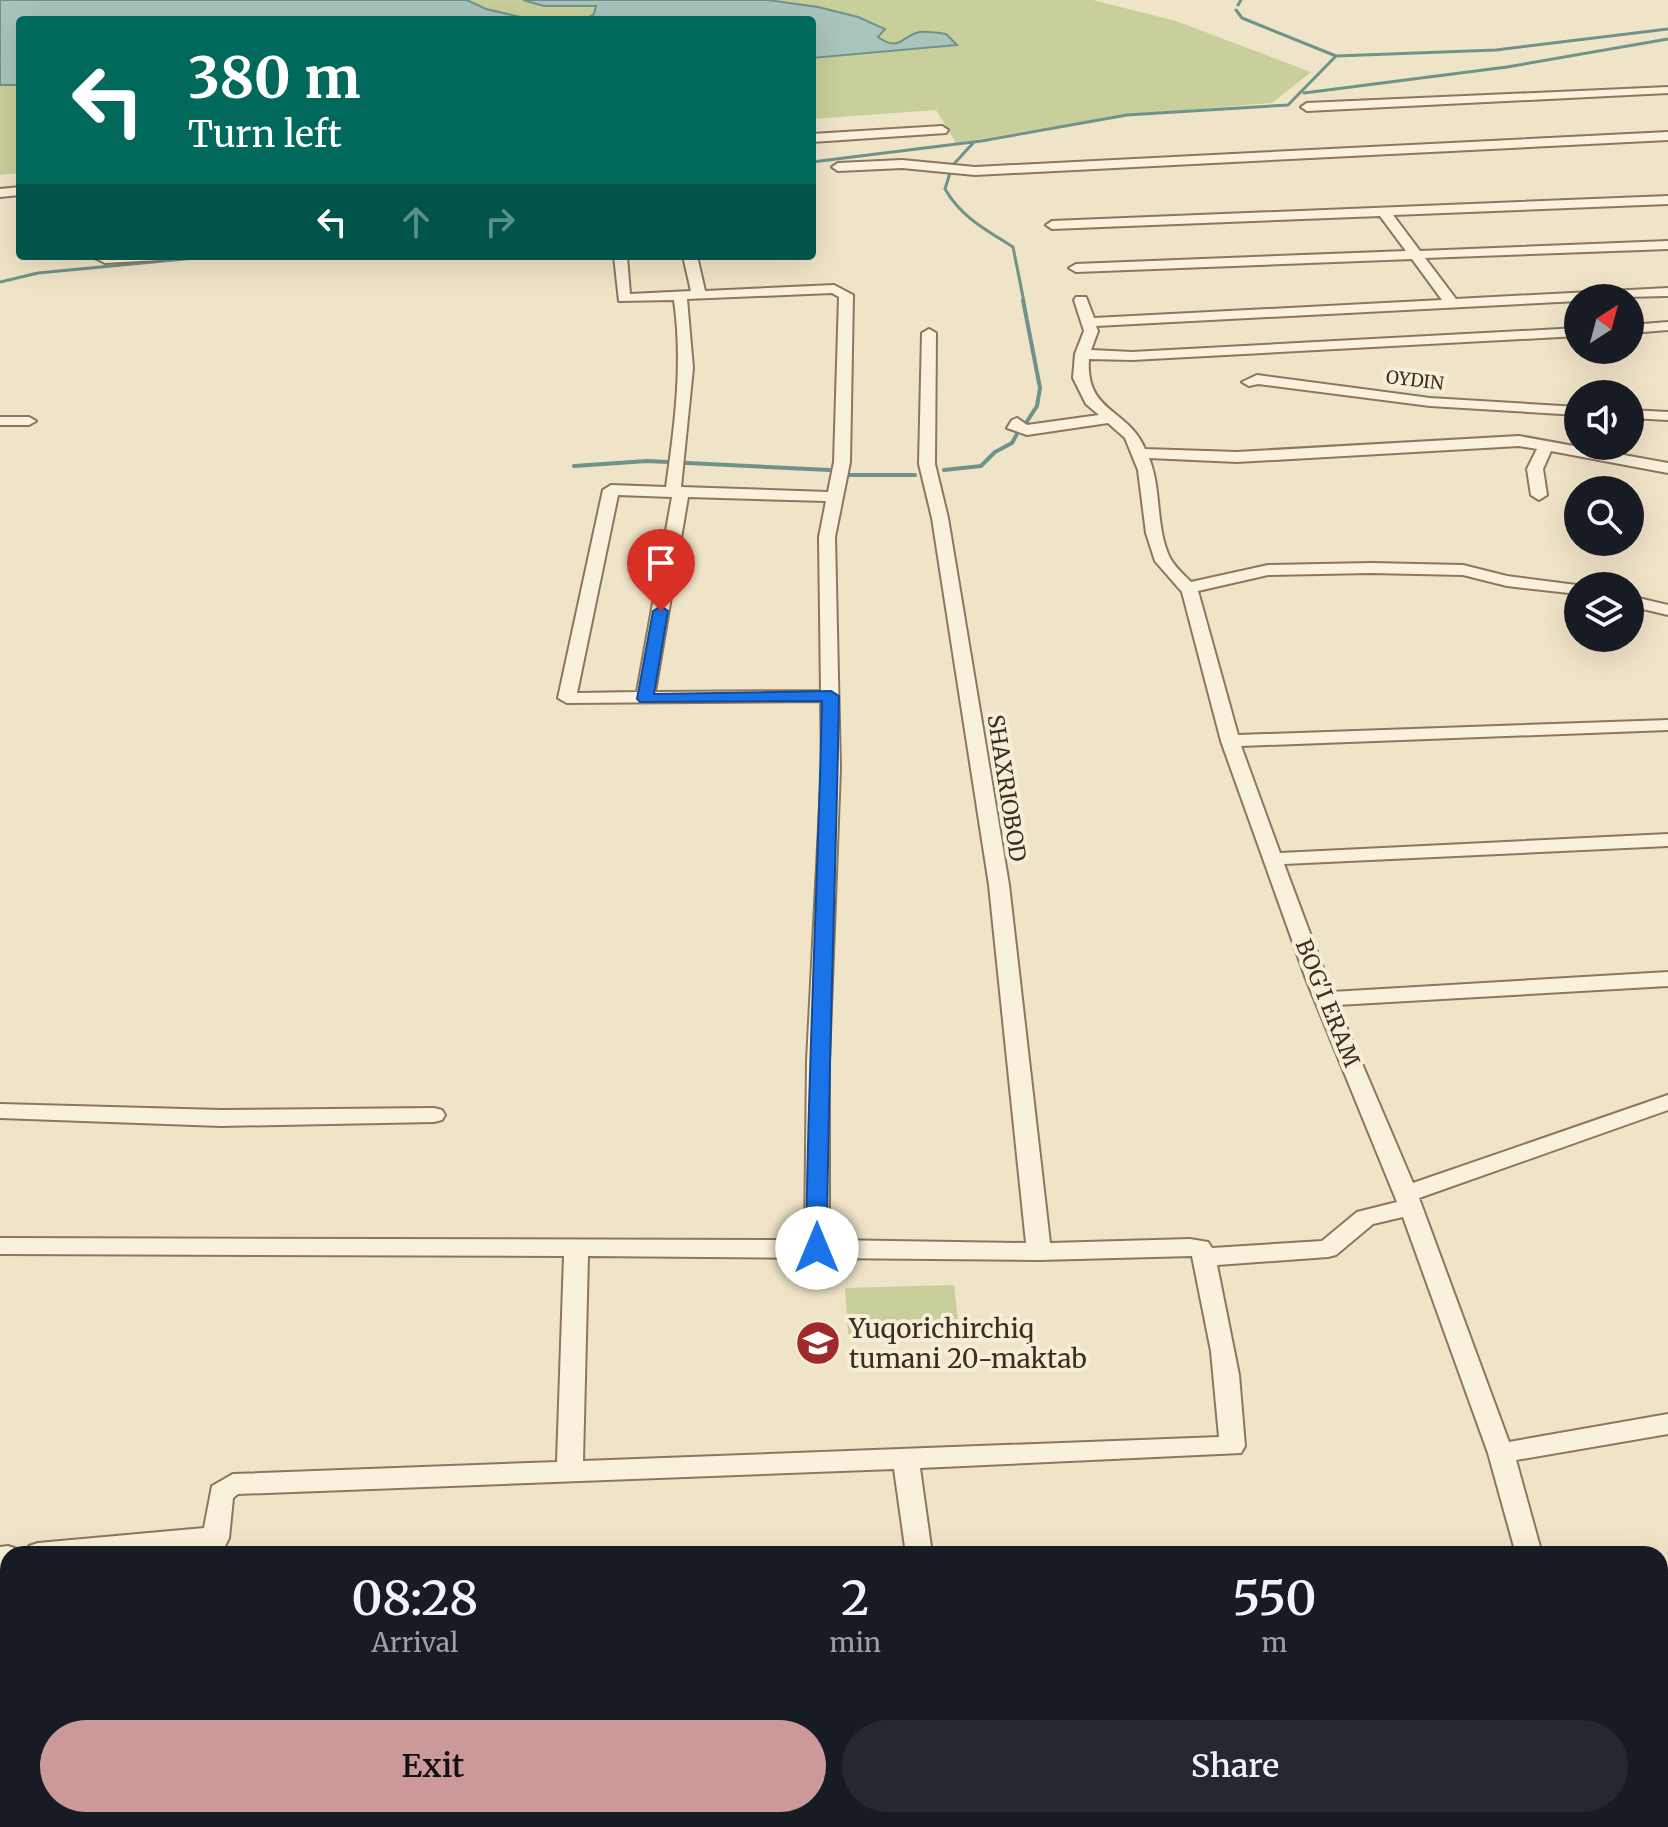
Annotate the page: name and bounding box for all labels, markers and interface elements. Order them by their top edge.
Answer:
text: 380 m [188,43,361,113]
icon: left [56,48,160,152]
text: Turn left [188,112,342,157]
icon: left [310,200,354,244]
icon: ahead [394,200,438,244]
icon: right [478,200,522,244]
north arrow [1564,284,1644,364]
map controls [1564,284,1644,652]
street label: OYDIN [1385,365,1445,395]
button: sound [1564,380,1644,460]
button: search [1564,476,1644,556]
pin [627,529,695,611]
icon: arrive [639,541,683,585]
button: layers [1564,572,1644,652]
street label: SHAXRIOBOD [982,713,1032,863]
street label: BOG'I ERAM [1290,935,1366,1071]
position arrow [775,1206,859,1290]
place label: Yuqorichirchiq tumani 20-maktab [848,1312,1087,1375]
school or university icon: Yuqorichirchiq tumani 20-maktab [794,1319,842,1367]
text: 08:28 [351,1568,478,1628]
text: 2 [841,1568,870,1628]
text: 550 [1232,1568,1317,1628]
text: Arrival [371,1626,458,1659]
text: min [830,1626,881,1659]
text: m [1262,1626,1287,1659]
button: Exit [40,1720,826,1812]
button: Share [842,1720,1628,1812]

